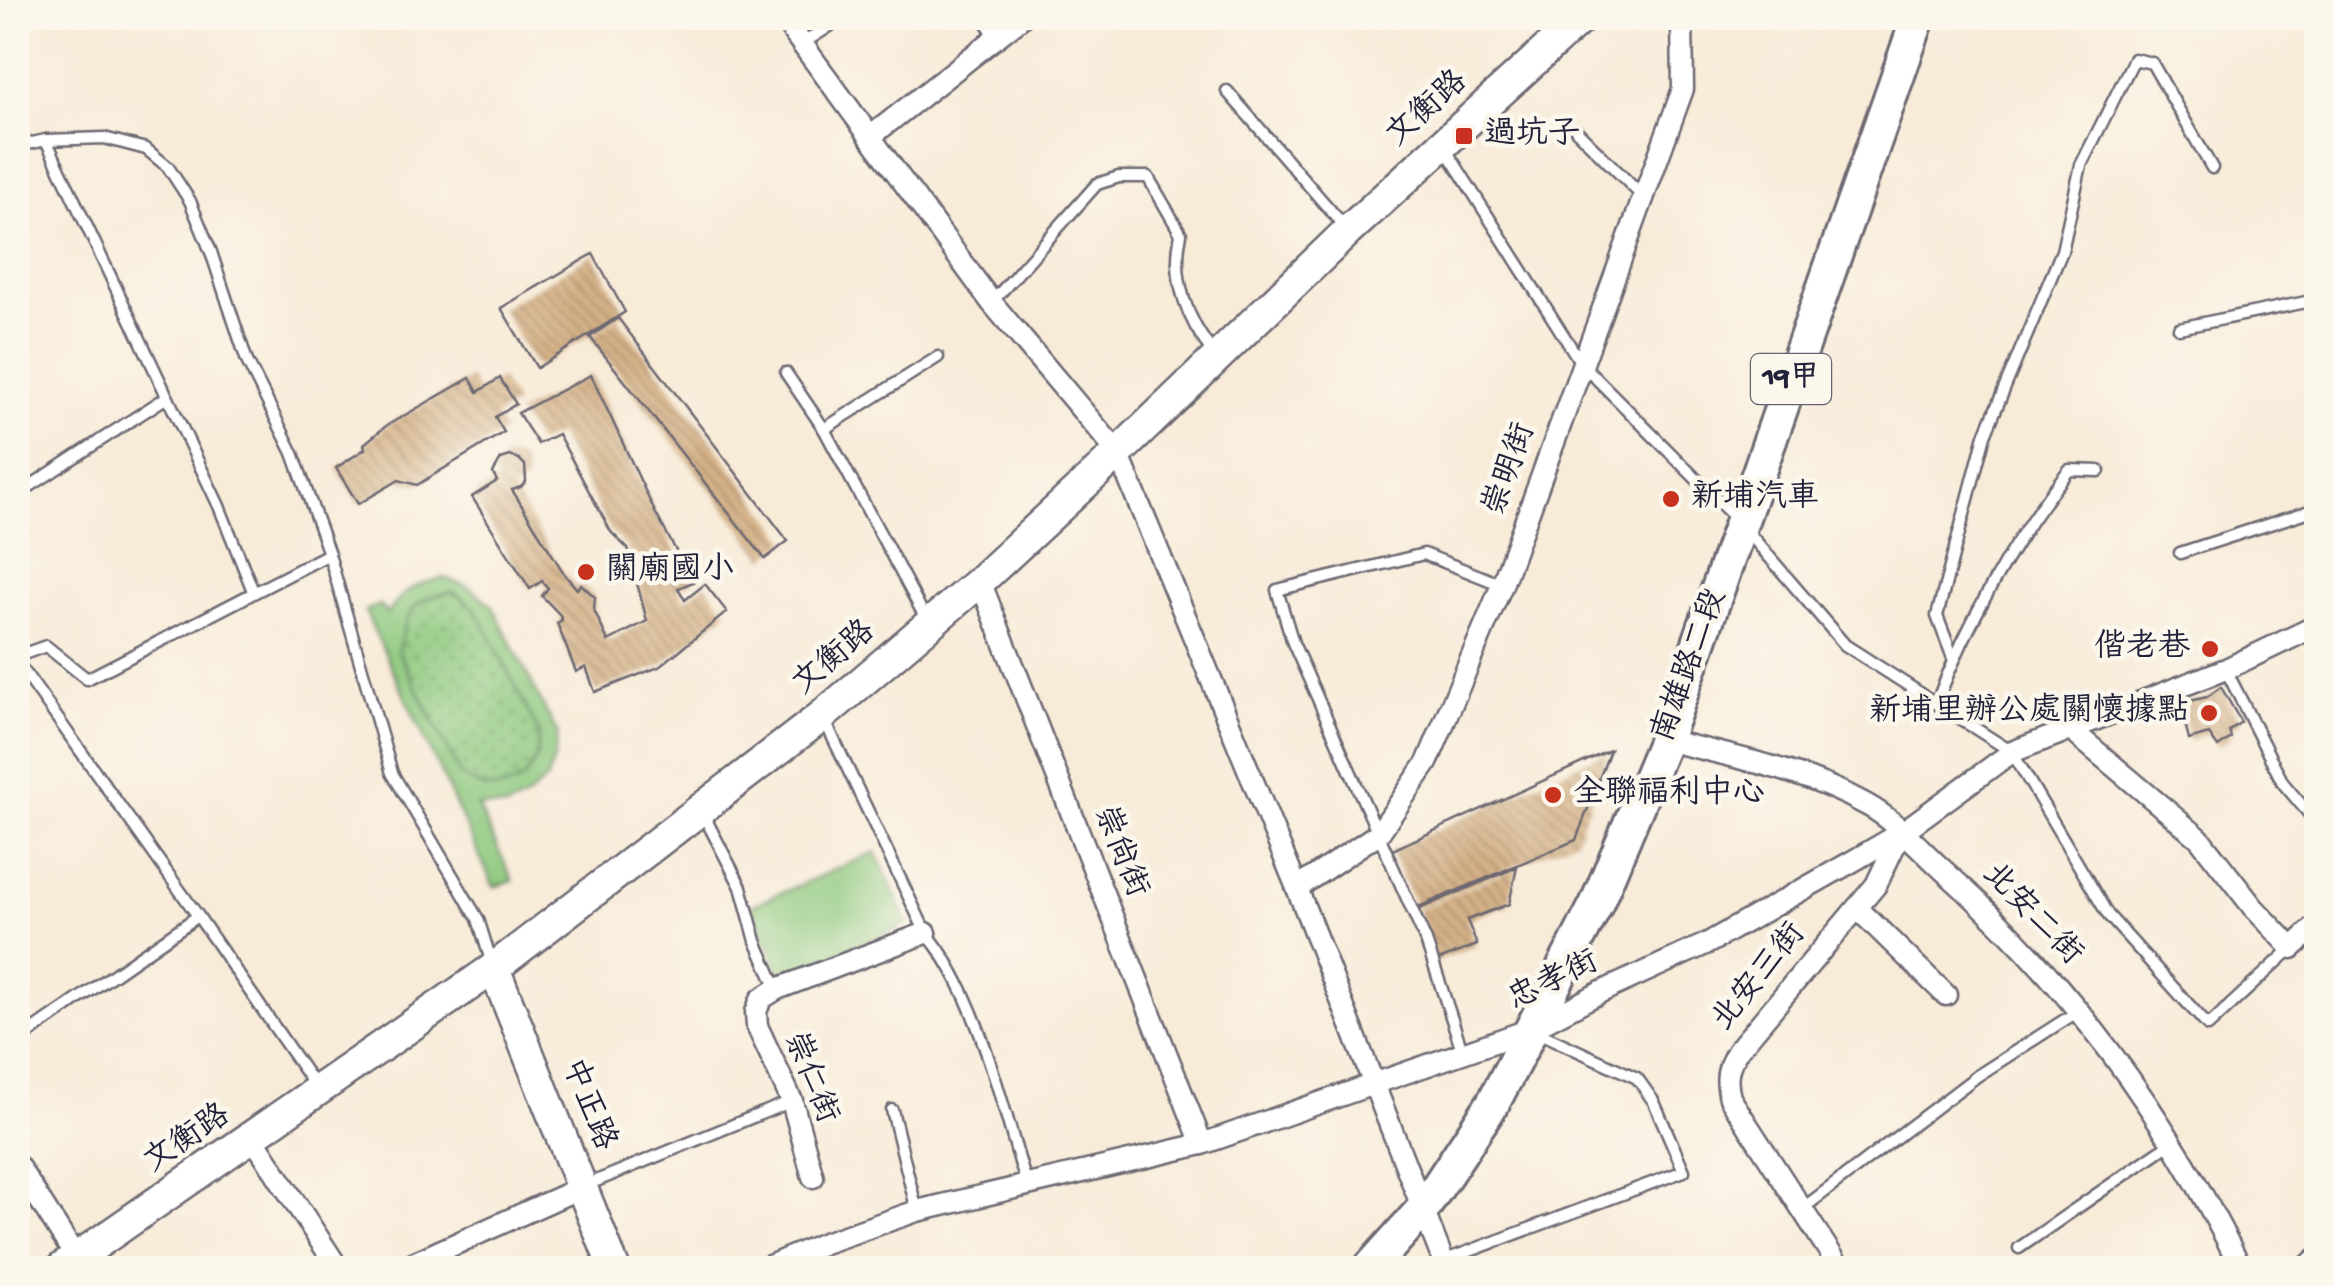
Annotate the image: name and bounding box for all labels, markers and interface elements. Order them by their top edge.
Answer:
street label: 文衡路 [1378,62,1476,156]
place label: 過坑子 [1484,116,1580,155]
marker: 過坑子 [1453,125,1475,147]
road number: 19甲 [1751,354,1831,404]
street label: 崇明街 [1475,418,1545,522]
place label: 新埔汽車 [1691,478,1819,518]
marker: 新埔汽車 [1660,488,1682,510]
place label: 關廟國小 [606,551,734,591]
marker: 關廟國小 [575,561,597,583]
street label: 南雄路二段 [1644,584,1736,748]
street label: 文衡路 [785,612,884,704]
place label: 偕老巷 [2094,628,2190,668]
marker: 偕老巷 [2199,638,2221,660]
place label: 新埔里辦公處關懷據點 [1869,692,2189,732]
marker: 新埔里辦公處關懷據點 [2198,702,2220,724]
place label: 全聯福利中心 [1573,774,1765,814]
marker: 全聯福利中心 [1542,784,1564,806]
street label: 崇尚街 [1083,800,1156,904]
street label: 北安二街 [1973,855,2090,974]
street label: 北安三街 [1704,916,1815,1040]
street label: 忠孝街 [1502,942,1605,1020]
street label: 崇仁街 [773,1026,846,1130]
street label: 中正路 [551,1053,624,1157]
street label: 文衡路 [136,1096,238,1183]

